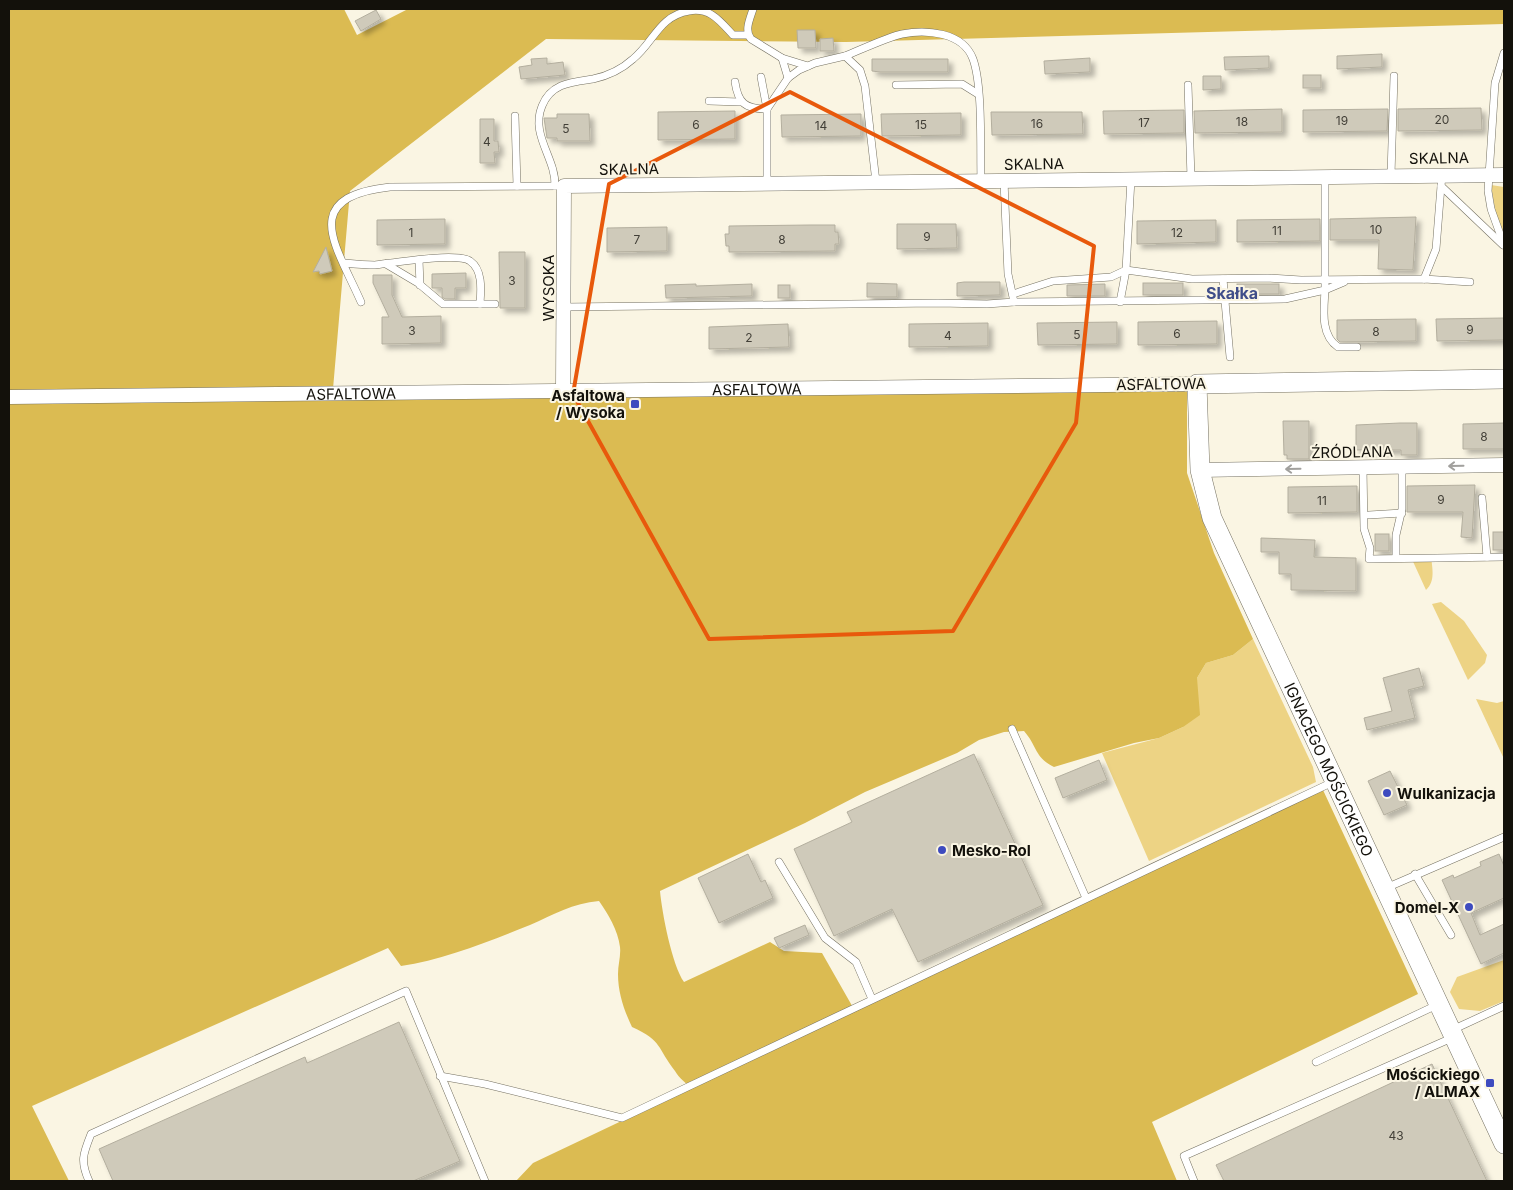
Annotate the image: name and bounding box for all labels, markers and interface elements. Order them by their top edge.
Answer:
house number: 20 [1435,112,1449,127]
house number: 19 [1336,113,1348,128]
house number: 18 [1236,114,1248,129]
house number: 17 [1138,115,1150,130]
house number: 16 [1031,116,1043,131]
house number: 6 [692,117,700,132]
house number: 15 [915,117,927,132]
house number: 14 [815,118,828,133]
house number: 5 [562,121,570,136]
house number: 4 [483,134,491,149]
street label: SKALNA [1409,148,1469,168]
street label: SKALNA [1004,154,1064,174]
street label: SKALNA [599,159,659,179]
house number: 10 [1370,222,1382,237]
house number: 11 [1272,223,1282,238]
house number: 1 [409,225,413,240]
house number: 12 [1171,225,1183,240]
house number: 9 [923,229,931,244]
house number: 7 [634,232,641,247]
house number: 8 [778,232,786,247]
street label: WYSOKA [539,255,558,321]
house number: 3 [508,273,516,288]
district label: Skałka [1206,283,1258,303]
house number: 9 [1466,322,1474,337]
house number: 3 [408,323,416,338]
house number: 8 [1372,324,1380,339]
house number: 6 [1173,326,1181,341]
house number: 5 [1073,327,1081,342]
house number: 4 [944,328,952,343]
house number: 2 [745,330,753,345]
street label: ASFALTOWA [1116,374,1206,394]
street label: ASFALTOWA [712,379,802,399]
street label: ASFALTOWA [306,383,396,403]
place label: Asfaltowa / Wysoka [551,386,625,422]
marker: Asfaltowa / Wysoka [629,398,641,410]
house number: 8 [1480,429,1488,444]
street label: ŹRÓDLANA [1311,442,1393,462]
one-way arrow [1448,461,1464,471]
one-way arrow [1285,464,1302,474]
house number: 9 [1437,492,1445,507]
house number: 11 [1317,493,1327,508]
street label: IGNACEGO MOŚCICKIEGO [1281,679,1378,859]
place label: Wulkanizacja [1397,784,1496,803]
marker: Wulkanizacja [1381,787,1393,799]
place label: Mesko-Rol [952,841,1031,860]
marker: Mesko-Rol [936,844,948,856]
place label: Domel-X [1395,898,1459,917]
marker: Domel-X [1463,901,1475,913]
place label: Mościckiego / ALMAX [1386,1065,1480,1101]
marker: Mościckiego / ALMAX [1484,1077,1496,1089]
house number: 43 [1388,1128,1404,1143]

